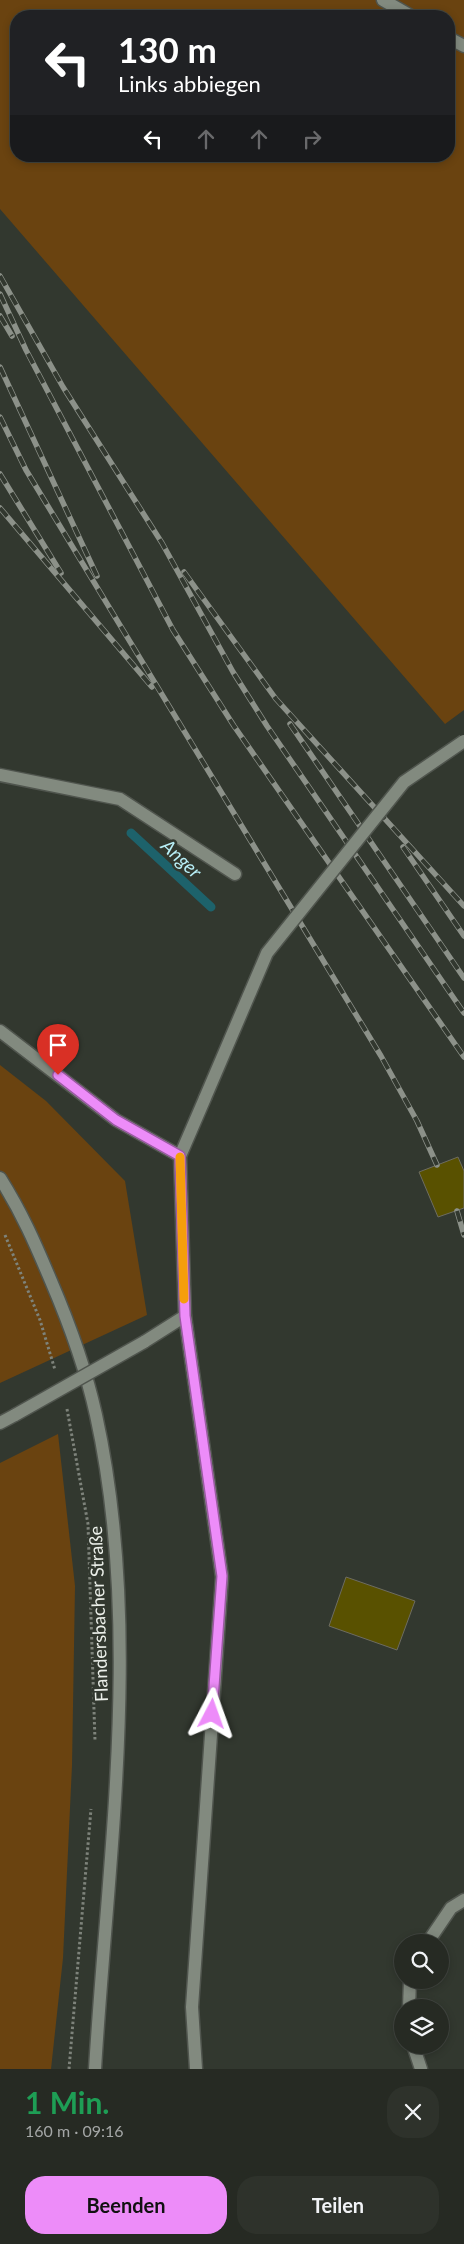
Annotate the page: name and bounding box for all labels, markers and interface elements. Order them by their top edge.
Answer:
text: 130 m [118,28,217,70]
icon: left [35,30,100,95]
text: Links abbiegen [118,70,261,97]
icon: left [139,125,167,153]
icon: ahead [192,125,220,153]
icon: ahead [245,125,273,153]
icon: right [298,125,326,153]
water label: Anger [156,833,207,883]
pin [37,1024,79,1075]
icon: arrive [44,1031,72,1059]
street label: Flandersbacher Straße [84,1526,112,1702]
position arrow [185,1687,237,1739]
map controls [394,1934,449,2054]
button: search [394,1934,449,1989]
button: layers [394,1999,449,2054]
text: 1 Min. [25,2084,110,2120]
button: close [387,2086,439,2138]
text: 160 m · 09:16 [25,2121,124,2140]
button: Beenden [25,2176,227,2234]
button: Teilen [237,2176,439,2234]

